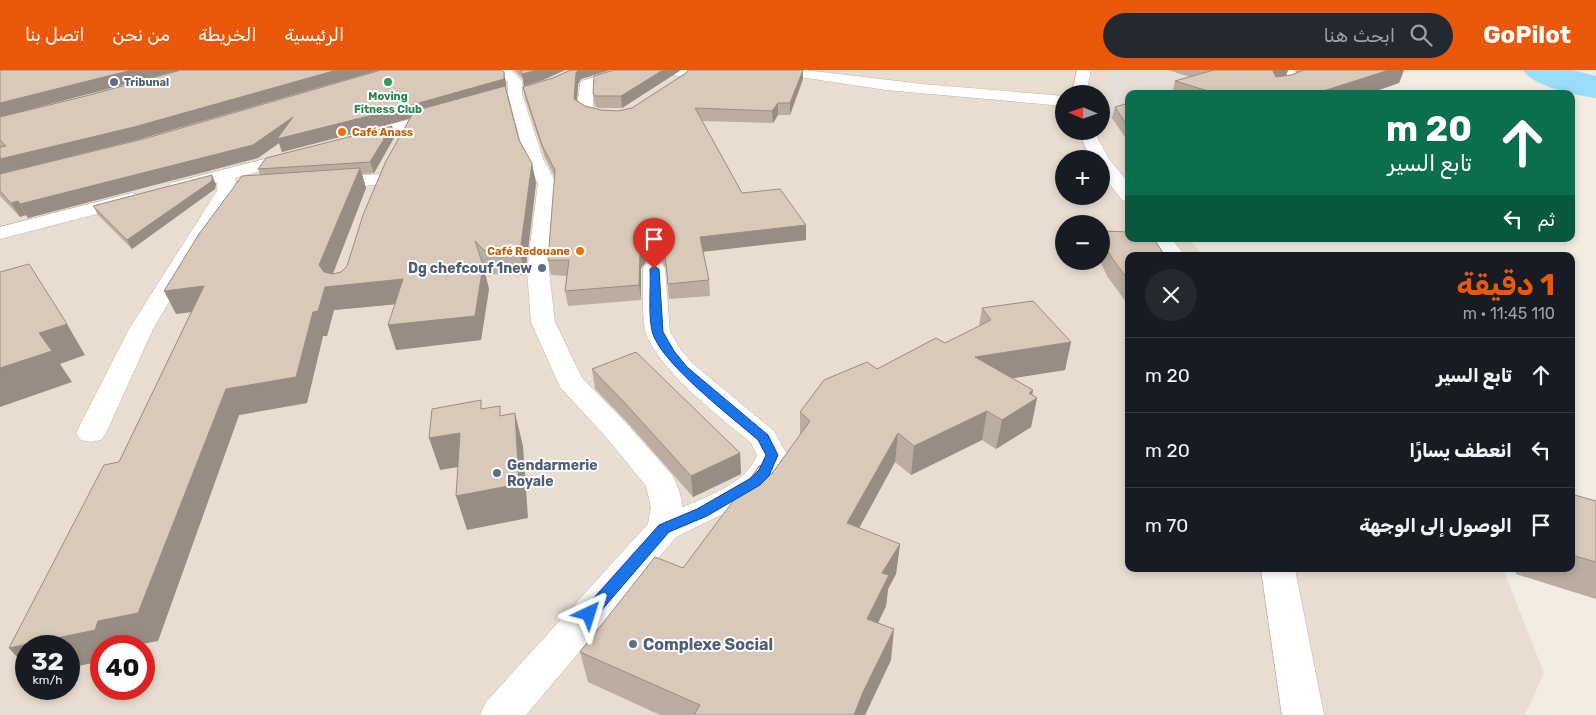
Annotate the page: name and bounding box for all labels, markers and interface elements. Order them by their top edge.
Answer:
search box [1103,13,1453,58]
icon: search [1407,21,1435,49]
text: GoPilot [1483,21,1571,49]
text: اتصل بنا [25,24,84,46]
text: من نحن [112,24,170,46]
text: الخريطة [198,24,256,46]
text: الرئيسية [284,24,344,46]
text: ابحث هنا [1324,24,1395,47]
marker: Tribunal [108,76,120,88]
place label: Tribunal [124,76,169,89]
marker: Moving Fitness Club [382,76,394,88]
north arrow [1055,85,1110,140]
map controls [1055,85,1110,270]
place label: Moving Fitness Club [354,90,422,116]
text: 20 m [1386,108,1472,150]
icon: ahead [1490,110,1555,175]
marker: Café Anass [336,126,348,138]
place label: Café Anass [352,126,413,139]
button: + [1055,150,1110,205]
text: تابع السير [1388,150,1472,177]
icon: left [1499,205,1527,233]
text: ثم [1537,208,1555,231]
button: − [1055,215,1110,270]
pin [633,218,675,269]
icon: arrive [640,225,668,253]
place label: Café Redouane [487,245,570,258]
marker: Café Redouane [574,245,586,257]
place label: Dg chefcouf 1new [408,260,532,277]
marker: Dg chefcouf 1new [536,262,548,274]
text: 1 دقيقة [1457,267,1555,303]
button: close [1145,269,1197,321]
text: 110 m · 11:45 [1463,304,1555,323]
icon: ahead [1527,361,1555,389]
text: 20 m [1145,364,1190,387]
text: تابع السير [1436,364,1512,387]
icon: left [1527,436,1555,464]
text: 20 m [1145,439,1190,462]
text: انعطف يسارًا [1409,439,1512,462]
place label: Gendarmerie Royale [507,457,598,490]
marker: Gendarmerie Royale [491,467,503,479]
icon: arrive [1527,511,1555,539]
text: 70 m [1145,514,1188,537]
text: الوصول إلى الوجهة [1359,514,1512,537]
position arrow [562,587,614,639]
speed limit sign: 40 [90,635,155,700]
place label: Complexe Social [643,635,773,654]
marker: Complexe Social [627,638,639,650]
text: 32 [31,647,64,676]
text: km/h [33,673,62,687]

